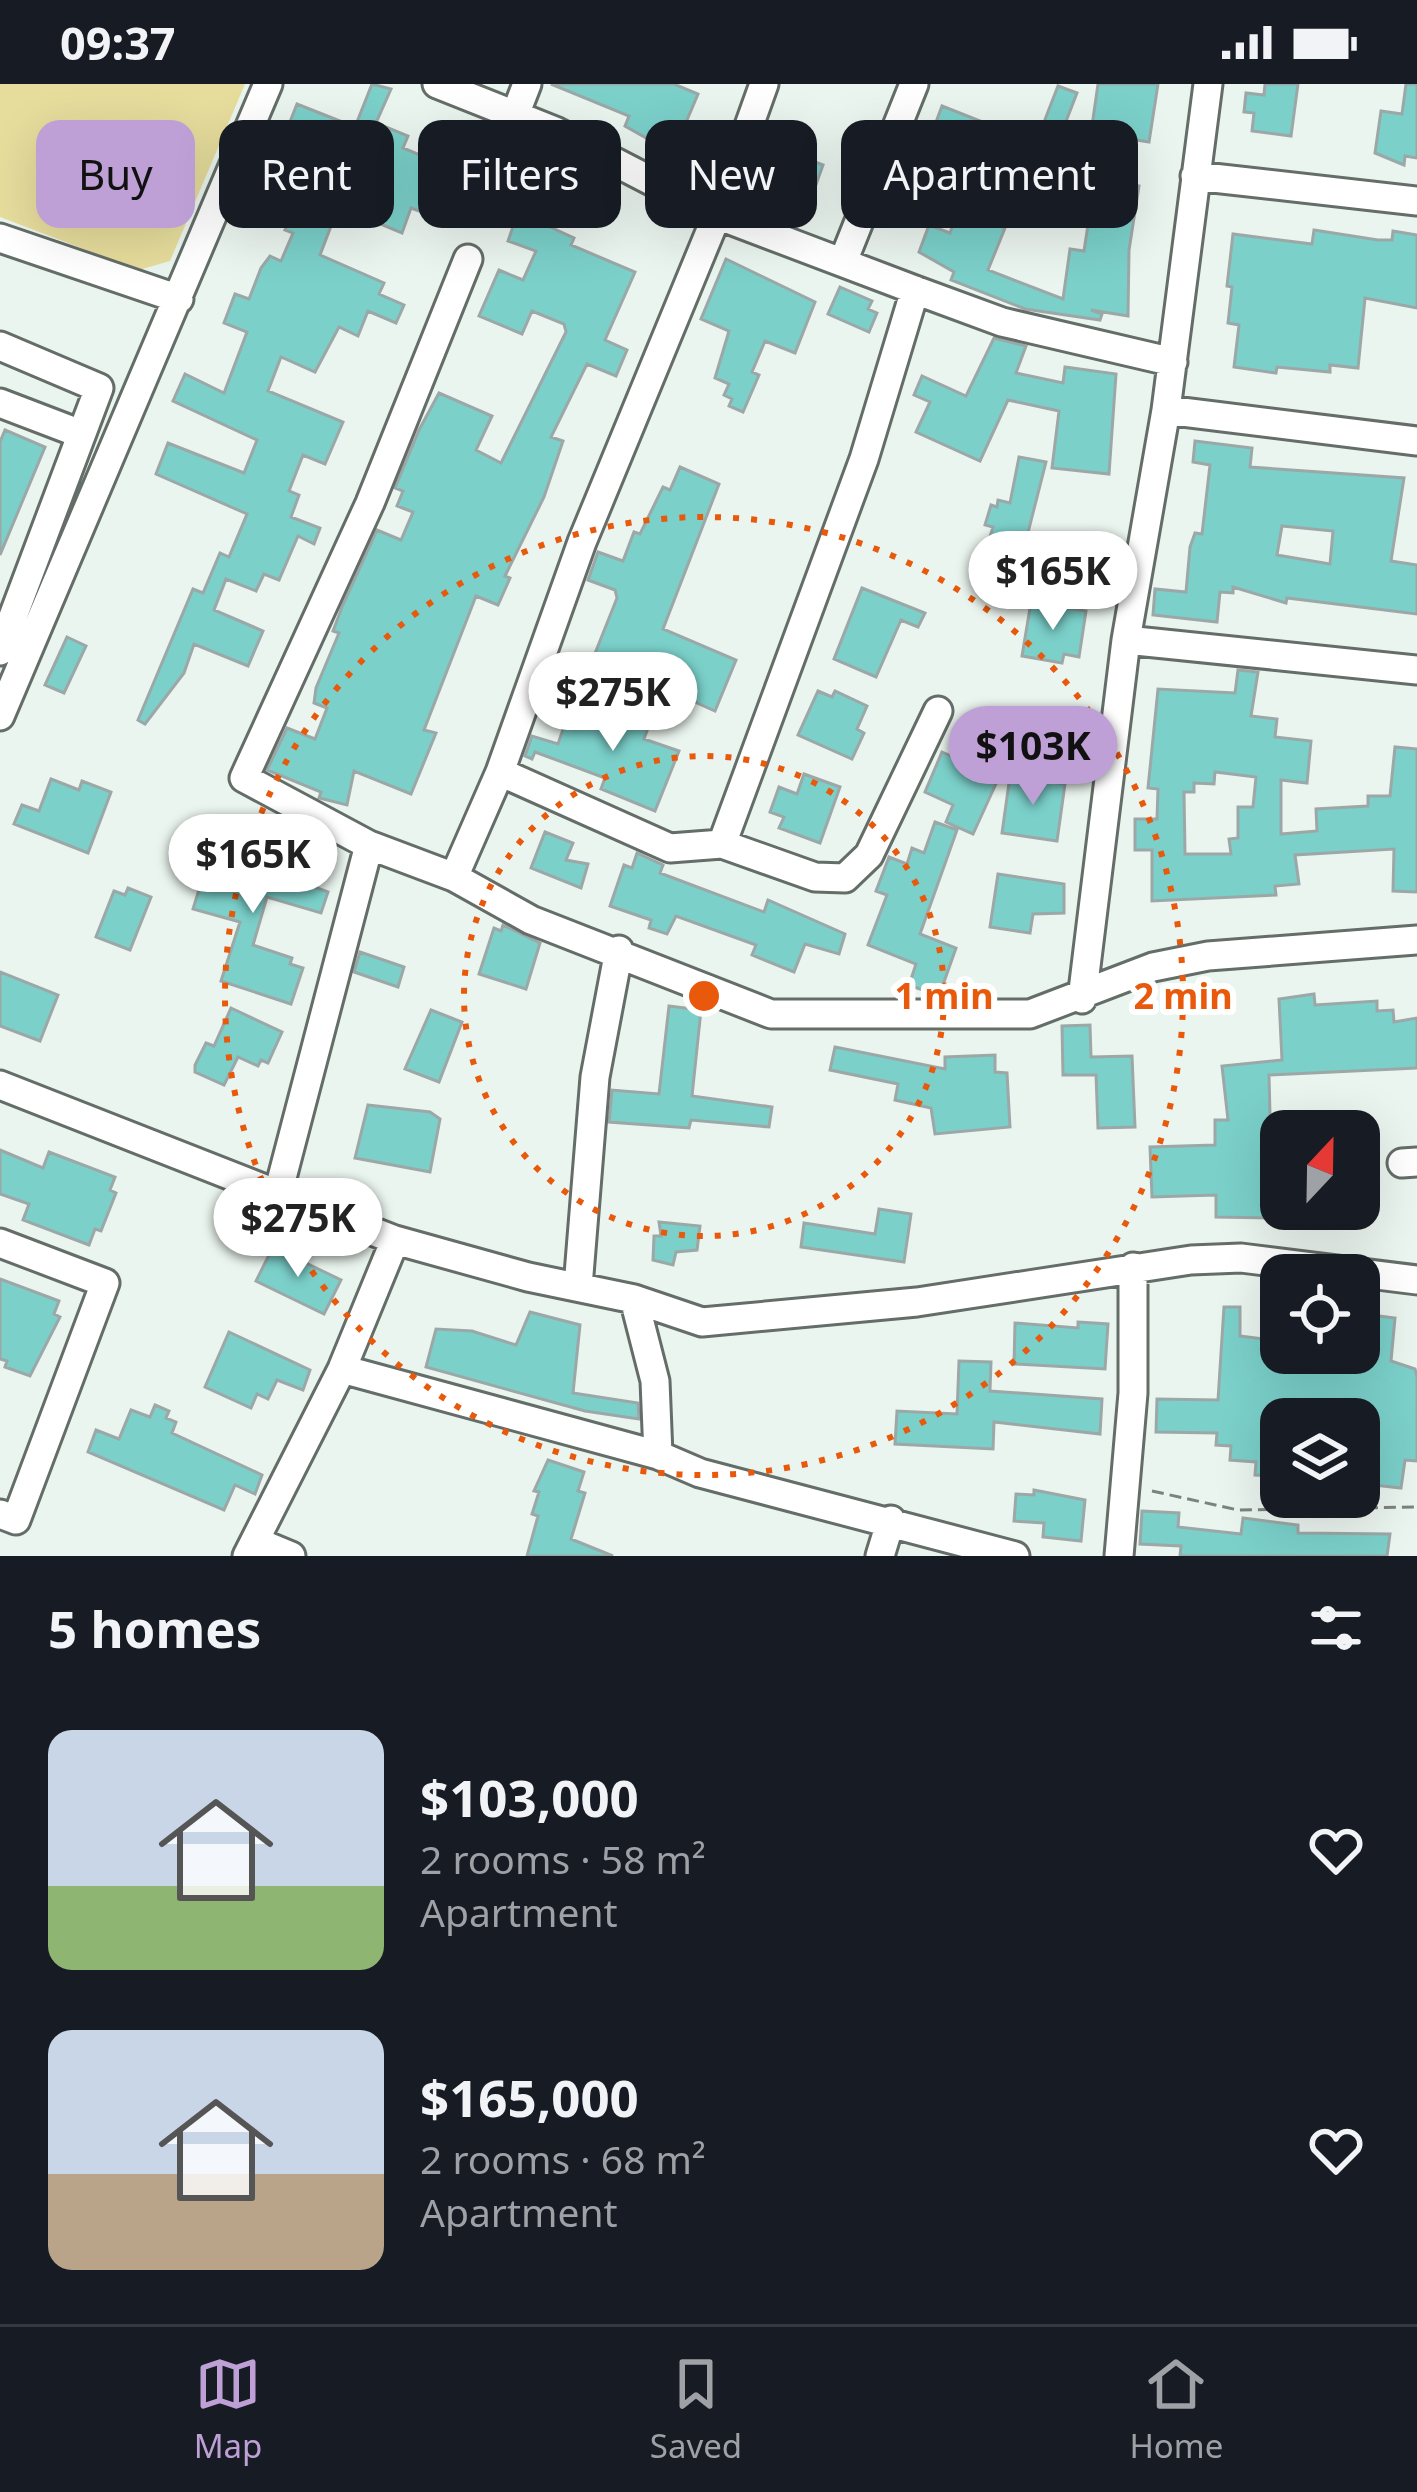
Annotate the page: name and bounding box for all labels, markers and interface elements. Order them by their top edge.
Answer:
text: 09:37 [60,12,176,73]
chip: Buy [36,120,195,228]
chip: Rent [219,120,394,228]
chip: Filters [418,120,621,228]
chip: New [645,120,817,228]
chip: Apartment [841,120,1138,228]
pin: $165K [969,531,1137,633]
text: $165K [995,543,1111,596]
pin: $275K [529,652,697,754]
text: $275K [555,664,671,717]
pin: $103K [949,706,1117,808]
text: $103K [975,718,1091,771]
pin: $165K [169,814,337,916]
text: $165K [195,826,311,879]
text: 1 min [894,971,994,1020]
text: 2 min [1133,971,1233,1020]
centre of rings [683,975,725,1017]
north arrow [1260,1110,1380,1230]
map controls [1260,1110,1380,1518]
pin: $275K [214,1178,382,1280]
text: $275K [240,1190,356,1243]
button: locate [1260,1254,1380,1374]
button: layers [1260,1398,1380,1518]
text: 5 homes [48,1593,261,1663]
icon: filters [1303,1595,1369,1661]
text: $103,000 [420,1762,639,1832]
icon: home [144,1778,288,1922]
icon: heart [1303,1817,1369,1883]
text: 2 rooms · 58 m² [420,1832,706,1885]
text: Apartment [420,1885,618,1938]
text: $165,000 [420,2062,639,2132]
icon: home [144,2078,288,2222]
icon: heart [1303,2117,1369,2183]
text: 2 rooms · 68 m² [420,2132,706,2185]
text: Apartment [420,2185,618,2238]
tab: Map [194,2351,262,2468]
tab: Saved [650,2351,742,2468]
tab: Home [1129,2351,1223,2468]

